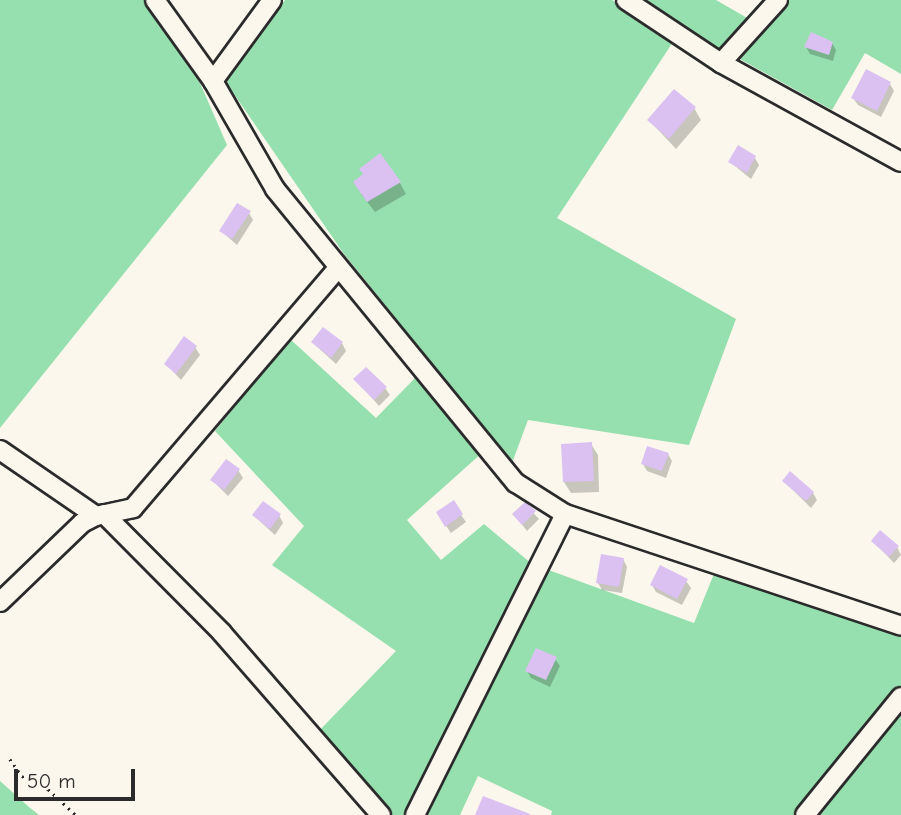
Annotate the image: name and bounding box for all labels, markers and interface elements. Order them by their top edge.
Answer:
scale bar [18,756,138,800]
text: 50 m [27,769,76,793]

